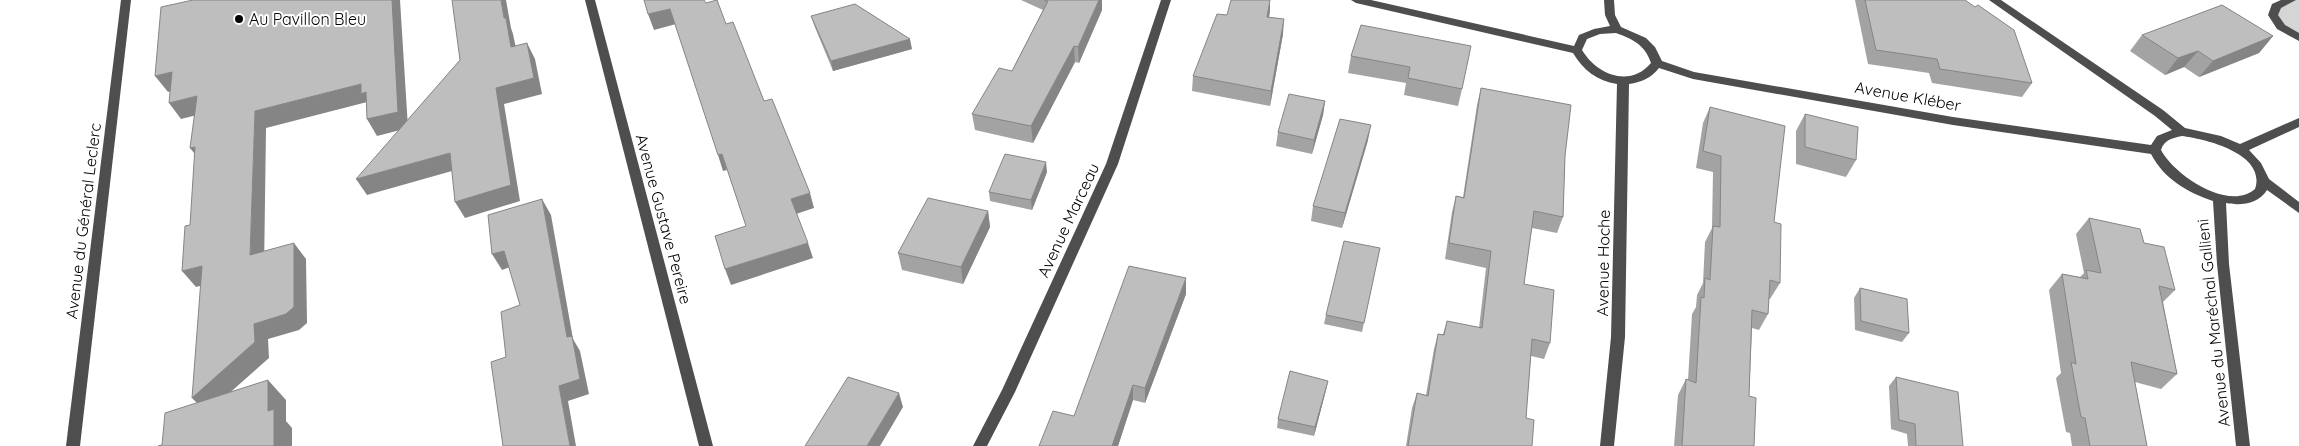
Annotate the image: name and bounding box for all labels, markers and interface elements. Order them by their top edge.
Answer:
place label: Au Pavillon Bleu [249,9,366,29]
marker: Au Pavillon Bleu [233,13,245,25]
street label: Avenue Kléber [1853,77,1963,115]
street label: Avenue du Général Leclerc [61,122,105,320]
street label: Avenue Gustave Pereire [632,132,696,306]
street label: Avenue Marceau [1033,160,1103,280]
street label: Avenue Hoche [1592,209,1614,317]
street label: Avenue du Maréchal Gallieni [2192,218,2234,428]

